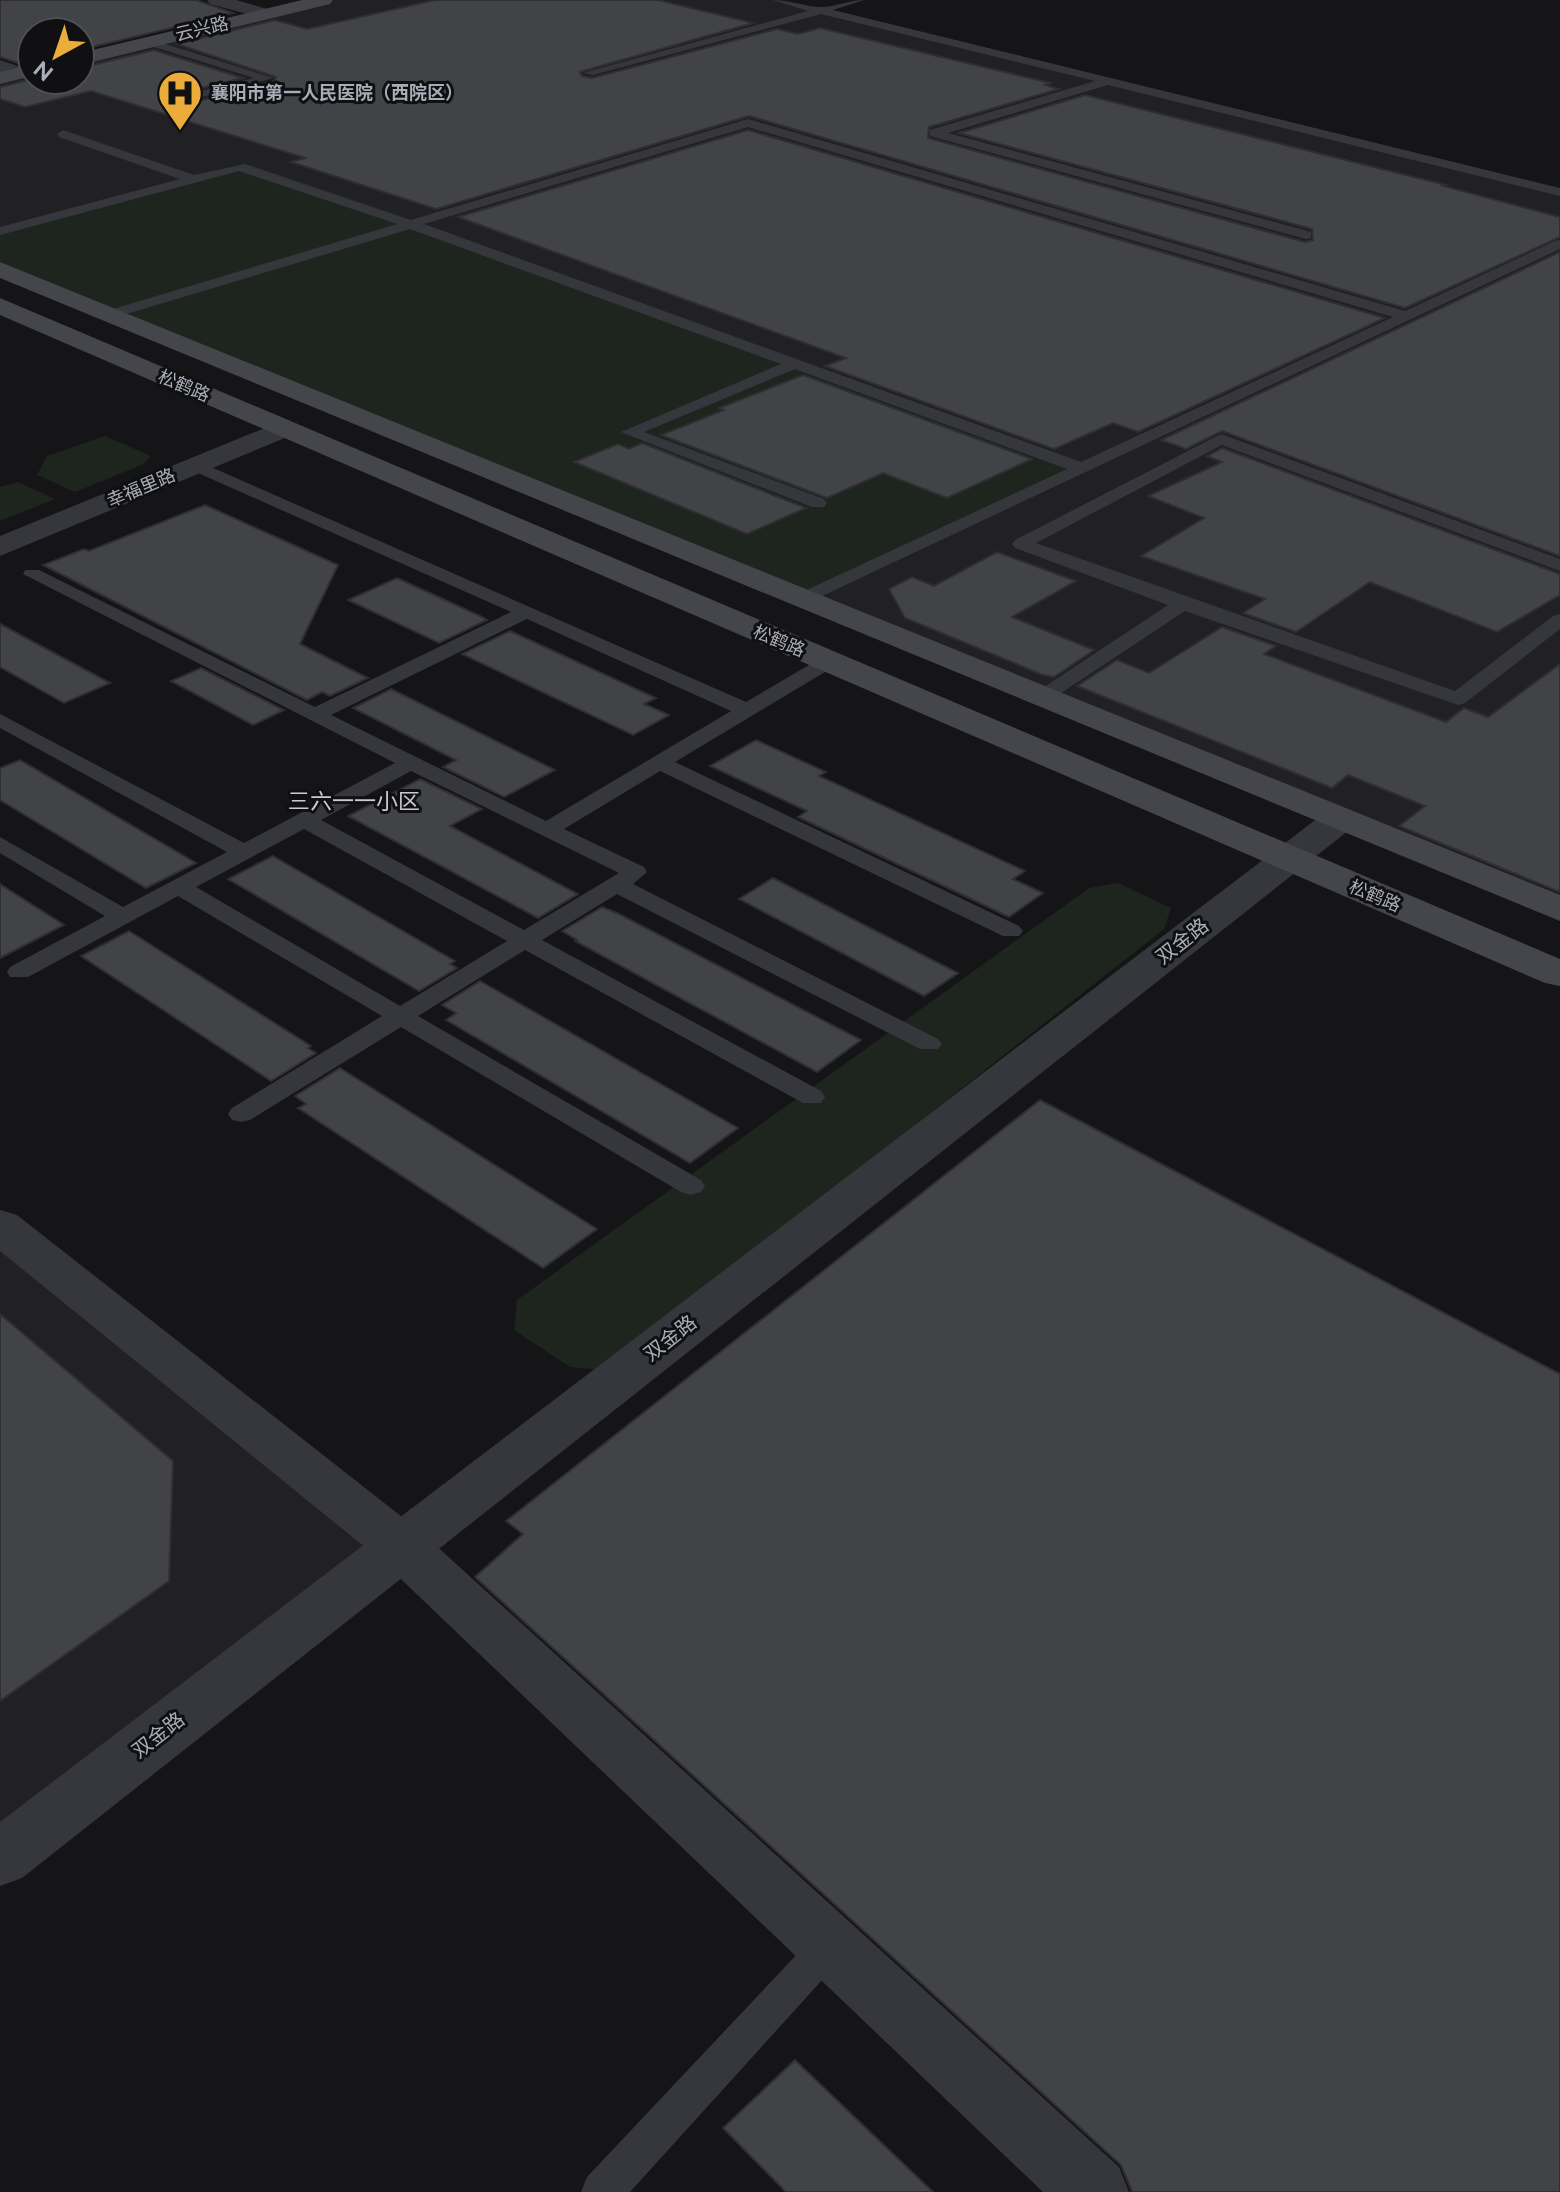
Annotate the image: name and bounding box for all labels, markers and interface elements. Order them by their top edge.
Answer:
street label: 云兴路 [173,12,231,45]
north arrow [16,16,96,96]
text: N [28,56,58,87]
hospital icon: 襄阳市第一人民医院（西院区） [156,69,204,132]
place label: 襄阳市第一人民医院（西院区） [211,82,463,103]
street label: 松鹤路 [155,365,213,406]
street label: 幸福里路 [104,464,178,511]
street label: 松鹤路 [750,620,808,661]
district label: 三六一一小区 [288,788,420,814]
street label: 松鹤路 [1346,875,1404,916]
street label: 双金路 [1151,913,1213,969]
street label: 双金路 [639,1310,701,1366]
street label: 双金路 [127,1707,189,1763]

